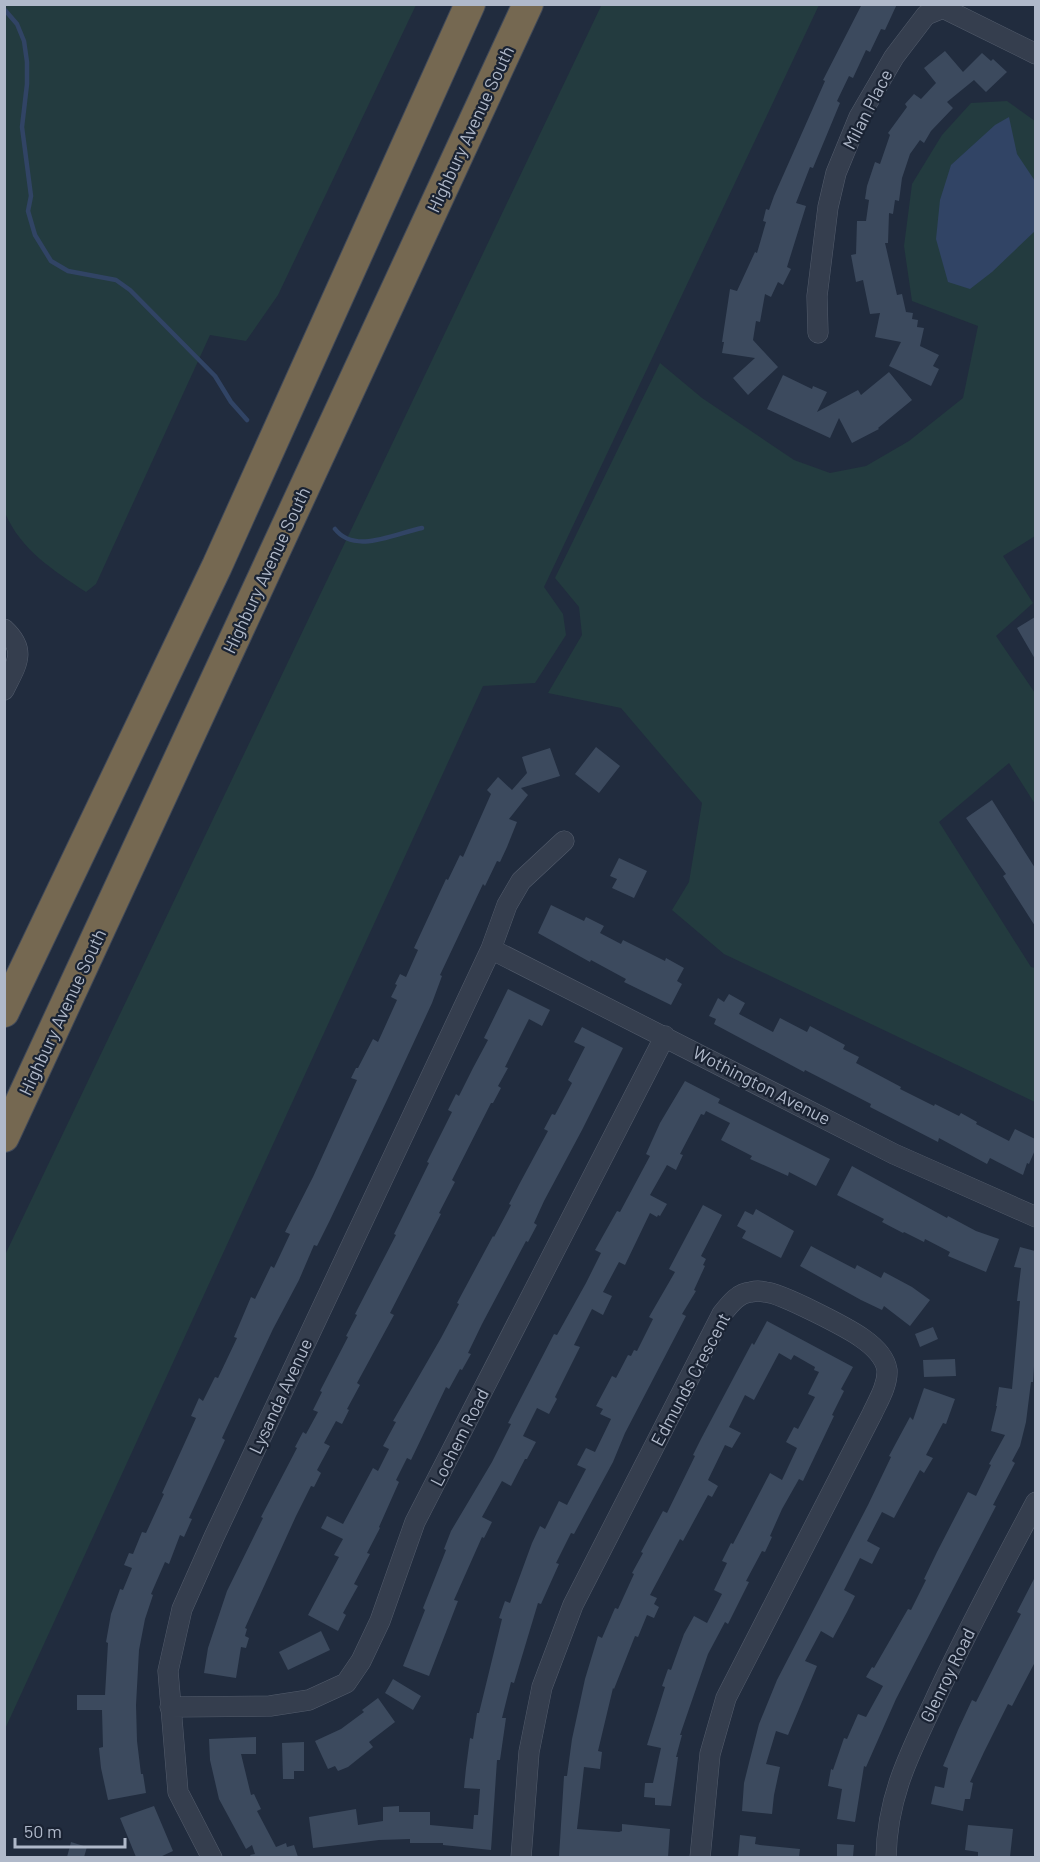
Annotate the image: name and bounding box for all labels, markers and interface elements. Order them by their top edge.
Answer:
street label: Highbury Avenue South [422,42,518,216]
street label: Milan Place [837,65,897,153]
street label: Highbury Avenue South [218,483,314,657]
street label: Highbury Avenue South [14,925,110,1099]
street label: Wothington Avenue [690,1041,834,1129]
street label: Edmunds Crescent [646,1309,734,1449]
street label: Lysanda Avenue [244,1335,316,1457]
street label: Lochem Road [425,1384,493,1490]
street label: Glenroy Road [915,1624,979,1726]
scale bar [15,1811,124,1849]
text: 50 m [24,1820,62,1842]

